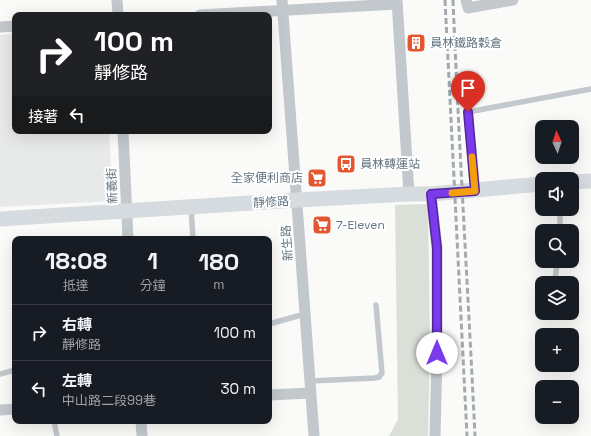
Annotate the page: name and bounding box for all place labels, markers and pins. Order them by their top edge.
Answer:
building icon: 員林鐵路穀倉 [405,32,427,54]
place label: 員林鐵路穀倉 [430,35,502,51]
pin [451,71,485,112]
bus stop icon: 員林轉運站 [335,153,357,175]
place label: 員林轉運站 [360,156,420,172]
supermarket icon: 全家便利商店 [306,167,328,189]
place label: 全家便利商店 [231,170,303,186]
supermarket icon: 7-Eleven [311,214,333,236]
place label: 7-Eleven [336,217,385,233]

